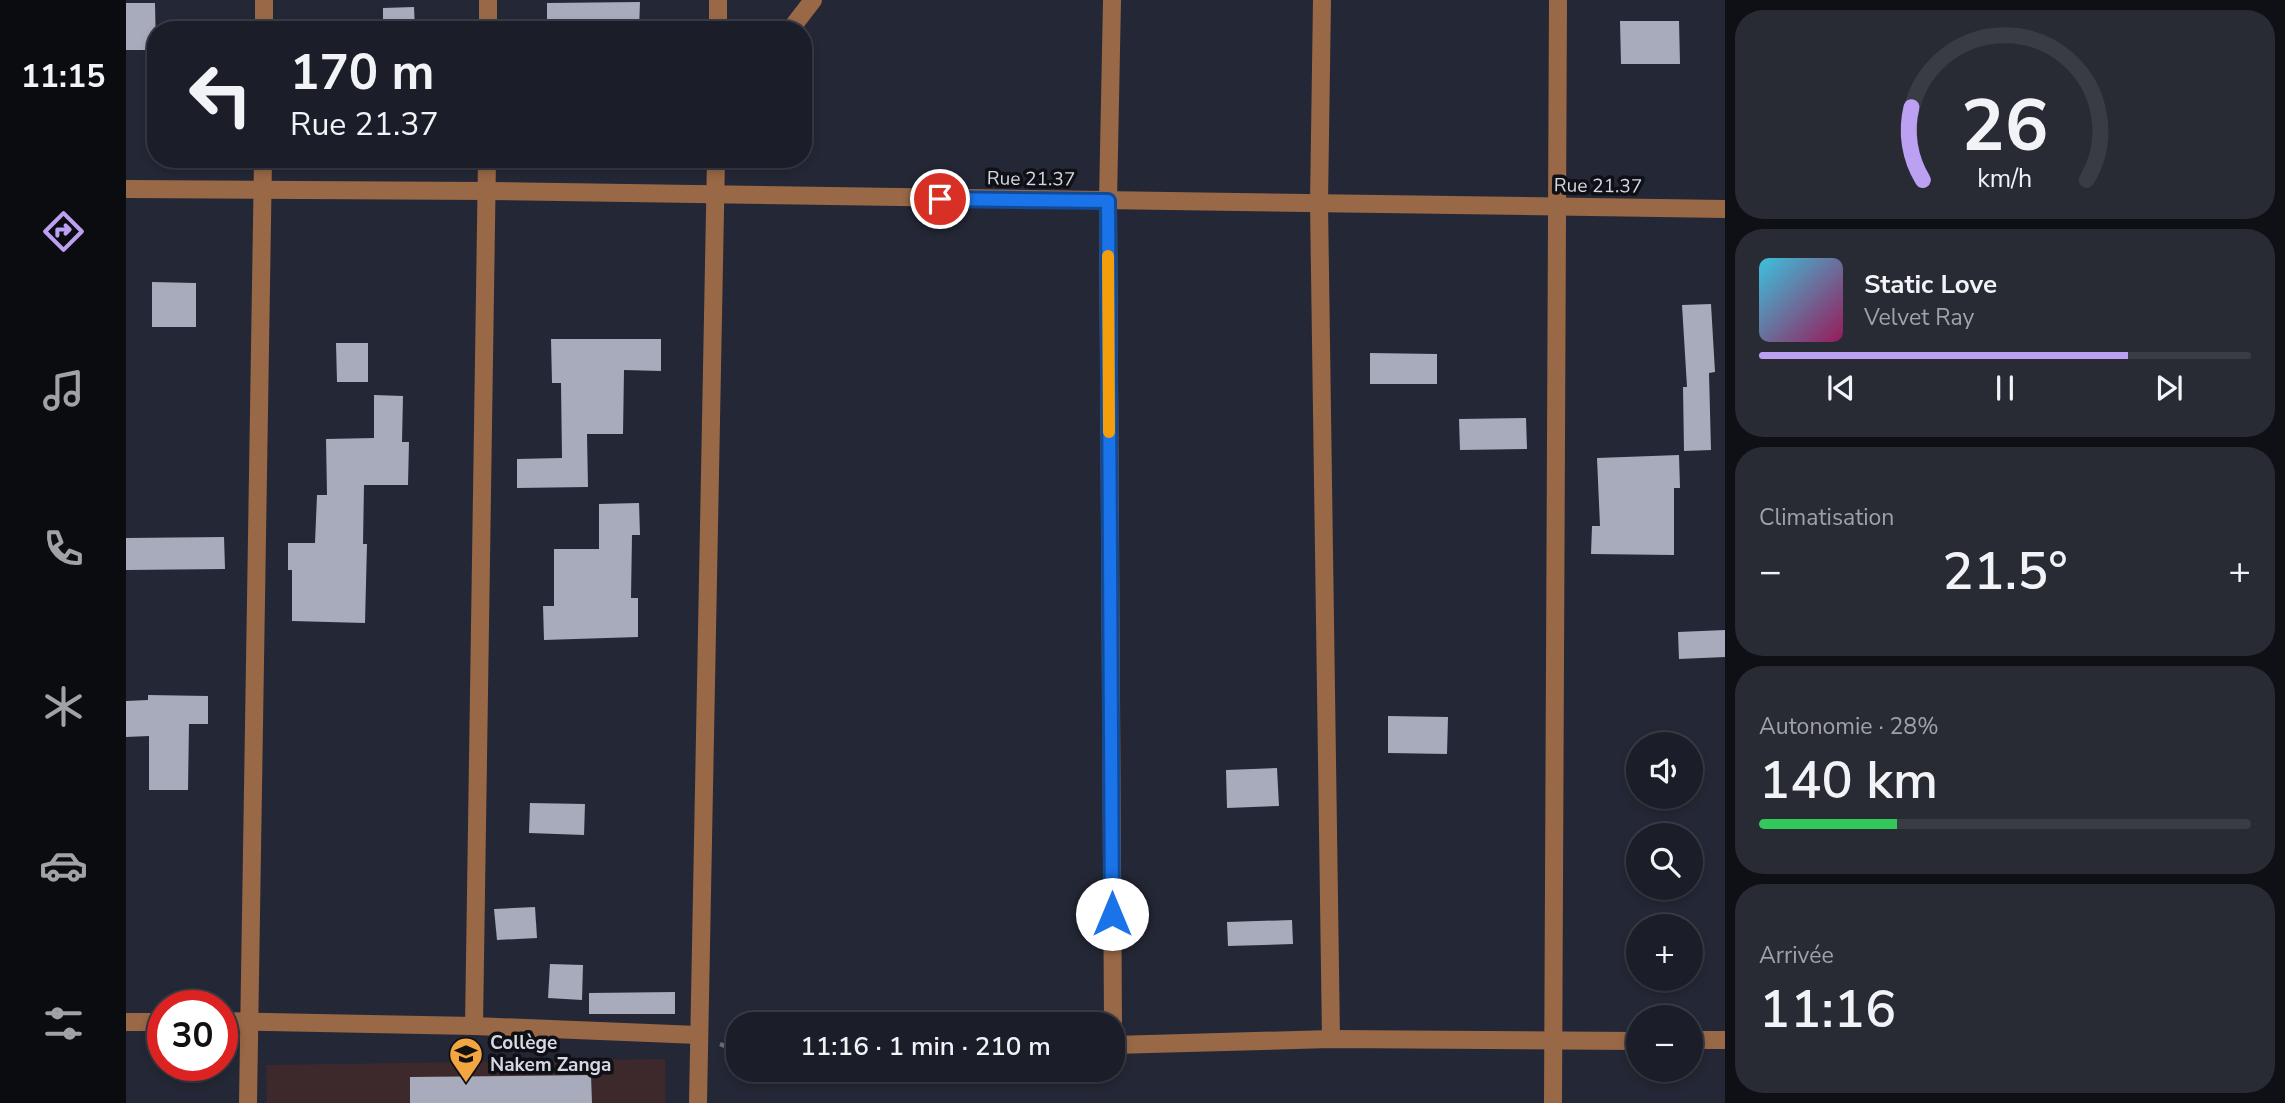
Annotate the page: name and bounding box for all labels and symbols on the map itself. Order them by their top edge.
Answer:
street label: Rue 21.37 [987,165,1075,193]
pin [910,169,970,229]
street label: Rue 21.37 [1554,172,1642,200]
position arrow [1075,877,1149,951]
speed limit sign: 30 [147,990,238,1081]
place label: Collège Nakem Zanga [490,1030,611,1078]
school or university icon: Collège Nakem Zanga [447,1035,485,1084]

